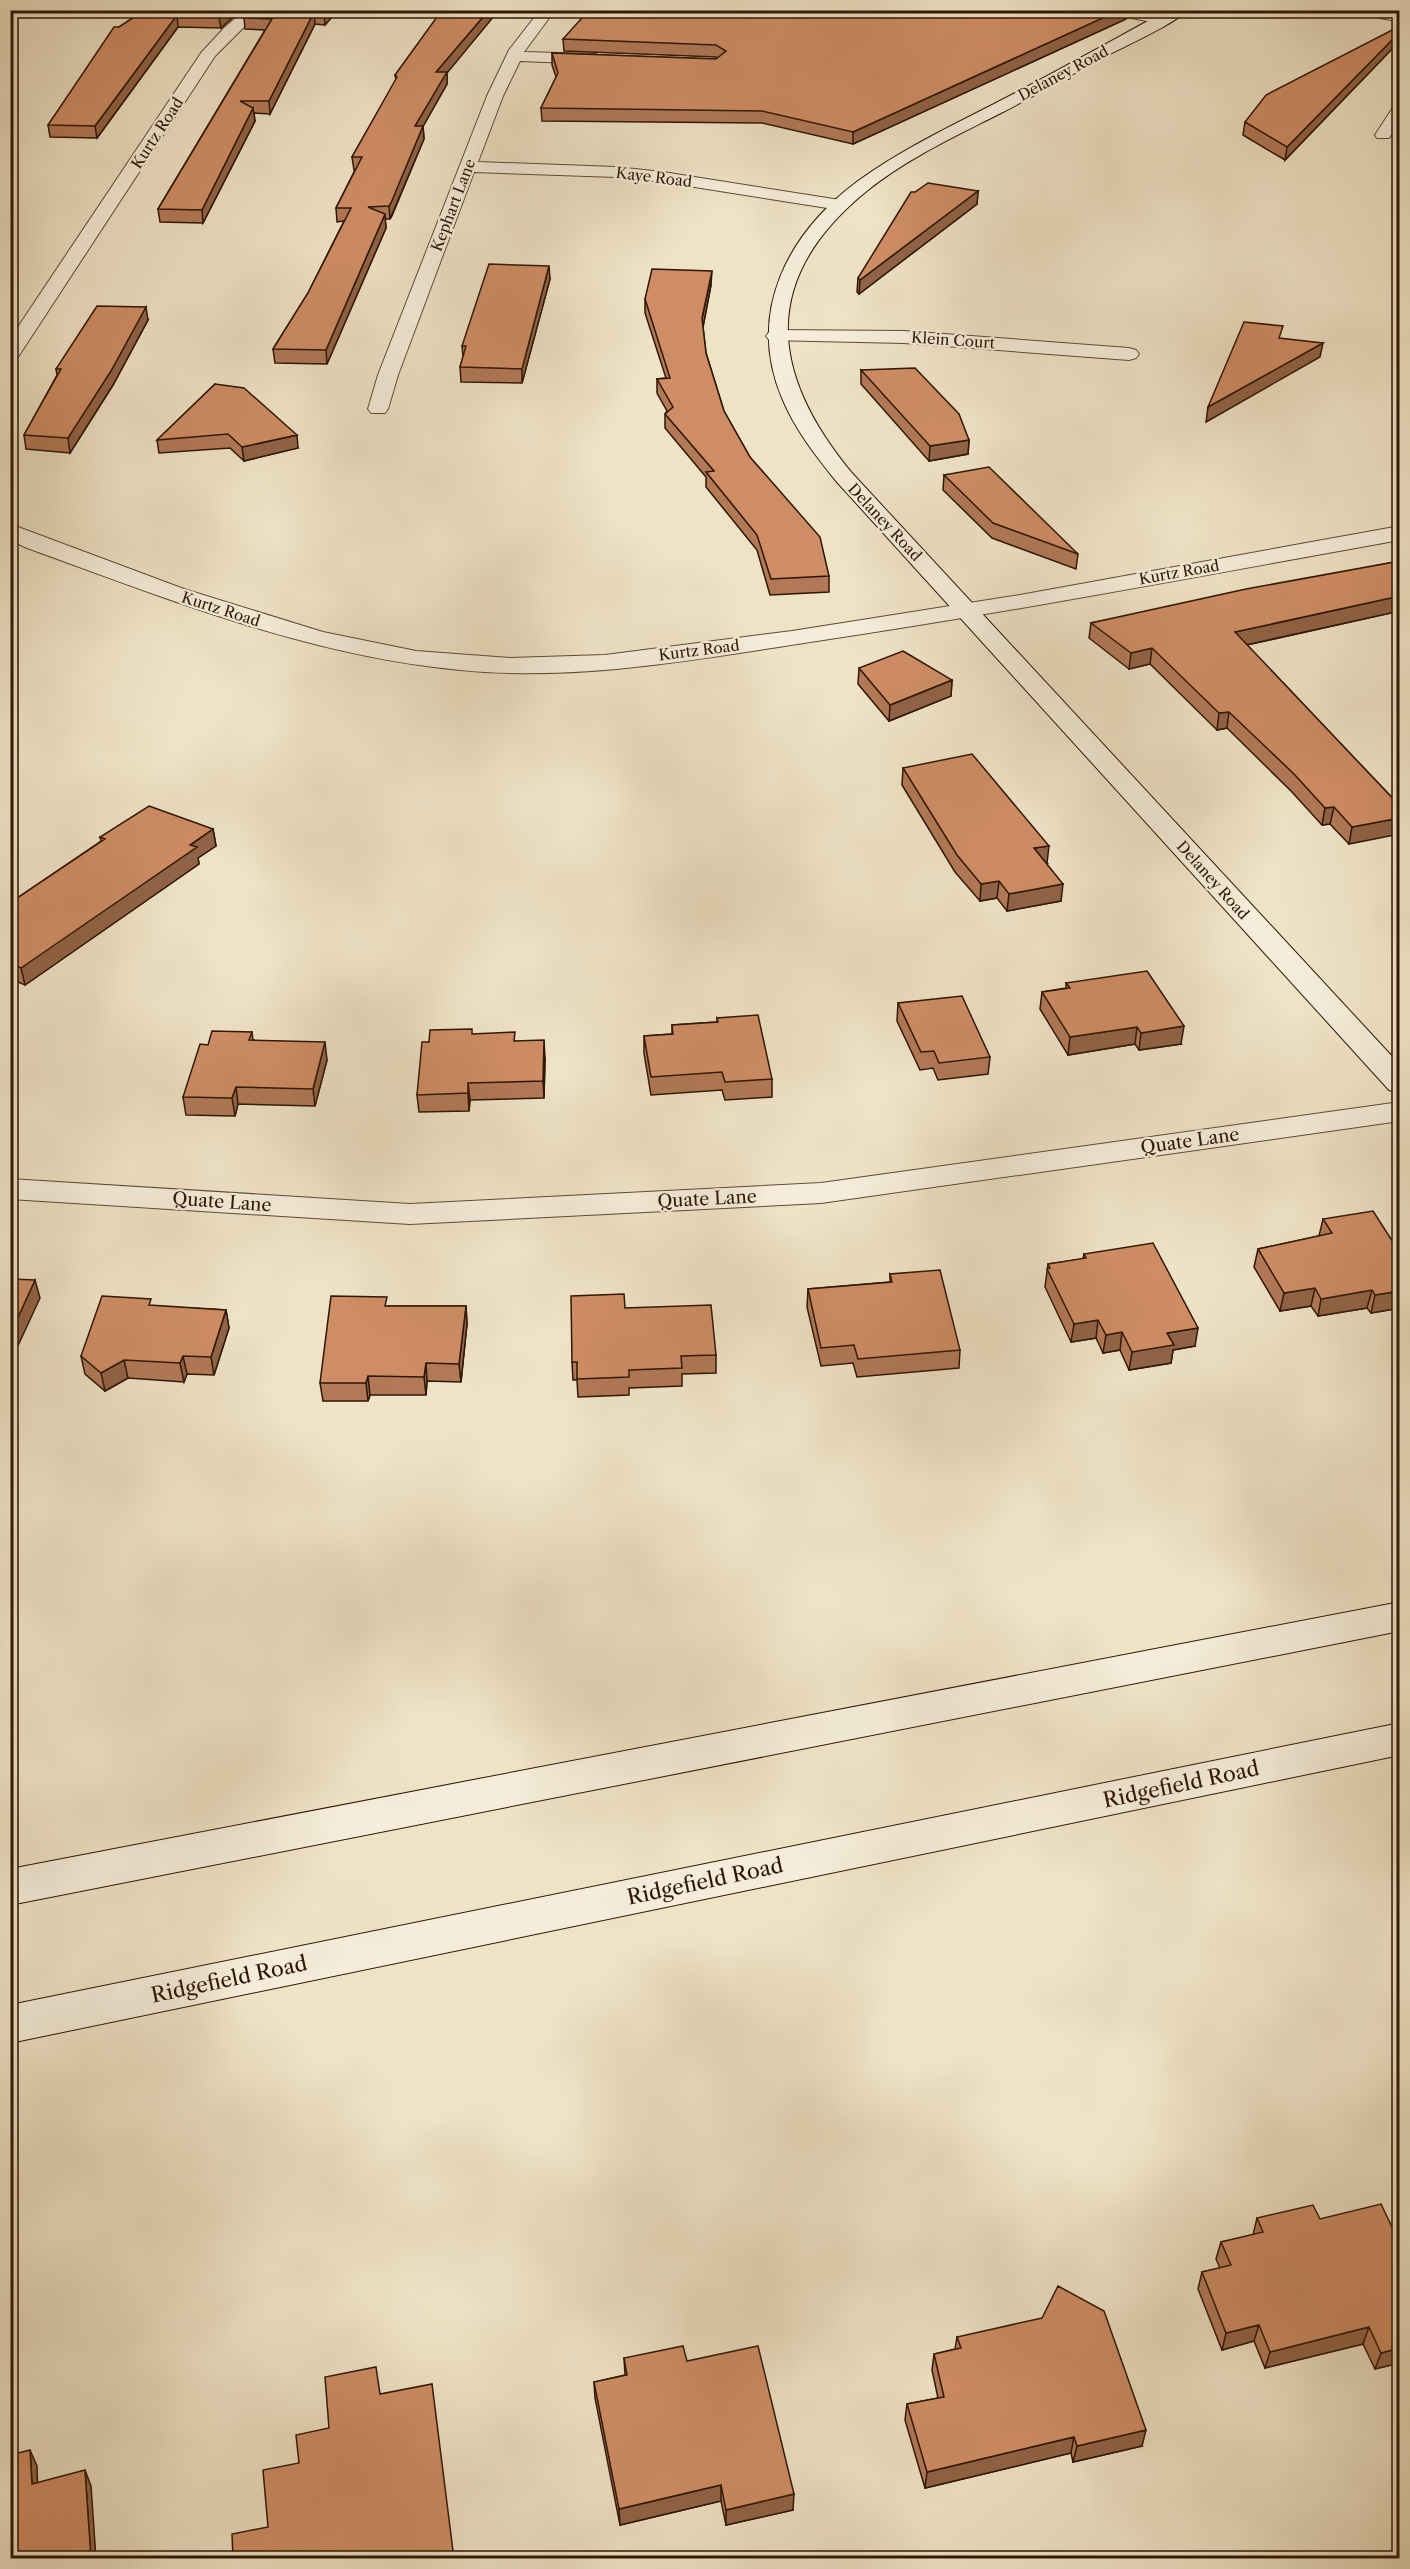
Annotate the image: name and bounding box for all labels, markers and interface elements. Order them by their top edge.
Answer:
street label: Delaney Road [1015,41,1111,105]
street label: Kurtz Road [127,94,187,172]
street label: Kephart Lane [427,156,479,254]
street label: Kaye Road [615,163,693,191]
street label: Klein Court [910,328,996,352]
street label: Delaney Road [844,479,926,565]
street label: Kurtz Road [1137,556,1221,588]
street label: Kurtz Road [179,587,263,631]
street label: Kurtz Road [657,636,741,664]
street label: Delaney Road [1173,837,1253,923]
street label: Quate Lane [1139,1123,1241,1159]
street label: Quate Lane [657,1185,757,1213]
street label: Quate Lane [172,1188,272,1216]
street label: Ridgefield Road [1101,1755,1261,1813]
street label: Ridgefield Road [625,1852,785,1910]
street label: Ridgefield Road [149,1950,309,2008]

